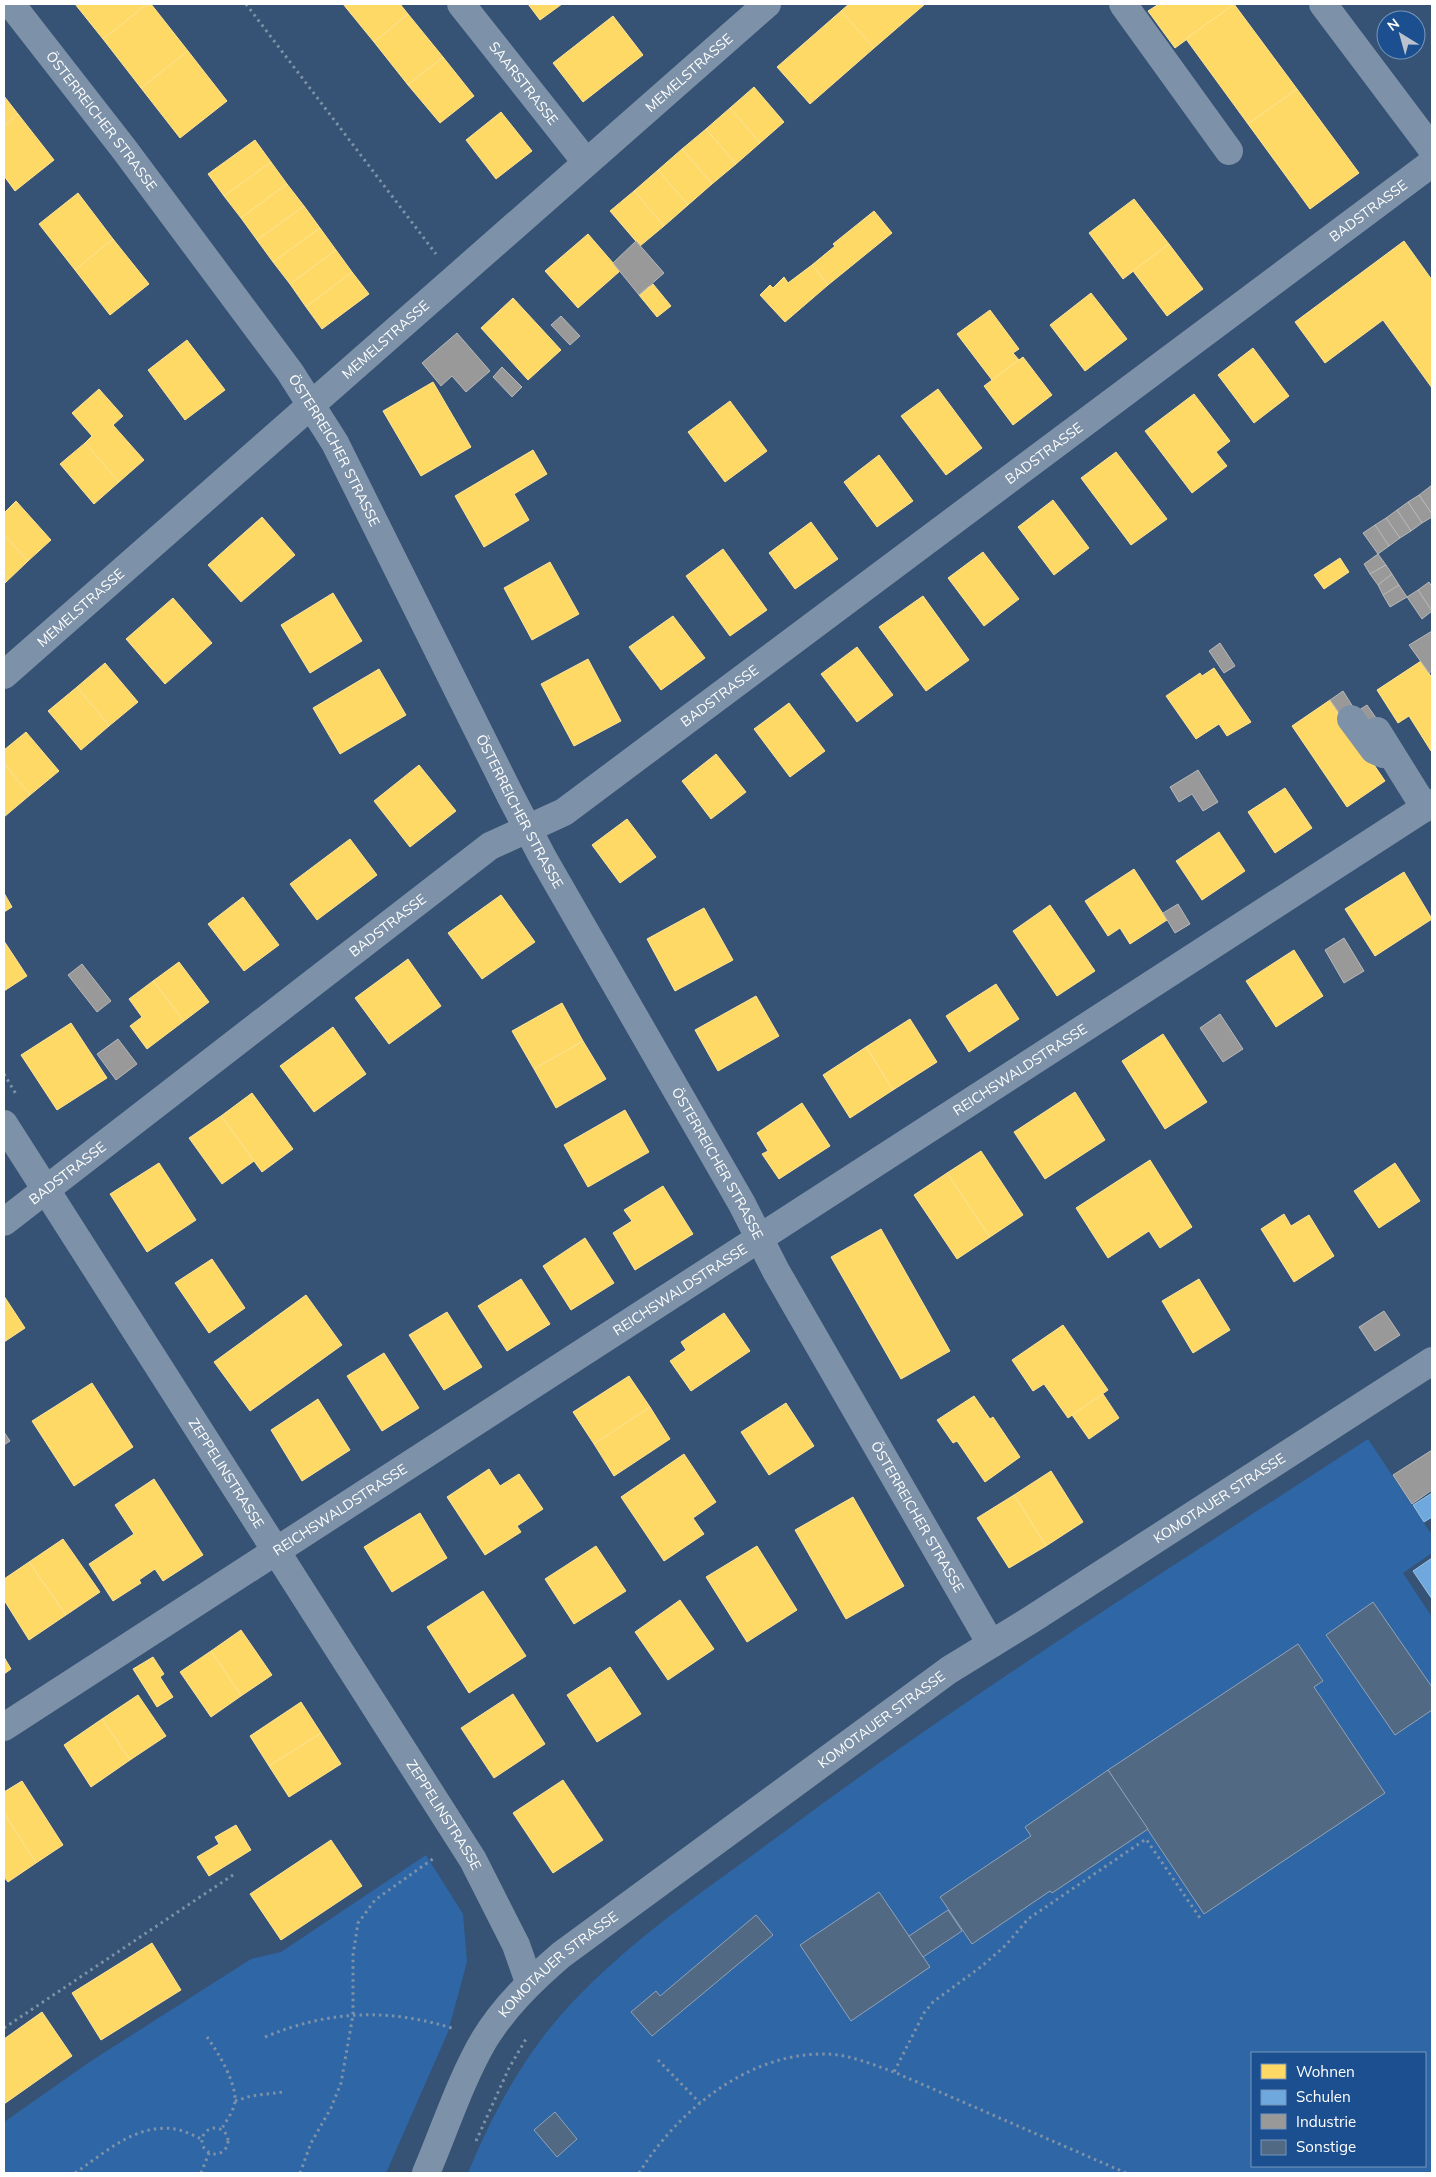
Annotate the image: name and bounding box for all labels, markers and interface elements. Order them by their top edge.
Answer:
north arrow [1376,10,1426,60]
text: N [1384,14,1403,35]
street label: MEMELSTRASSE [641,30,736,116]
street label: SAARSTRASSE [485,38,562,129]
street label: ÖSTERREICHER STRASSE [42,48,161,194]
street label: BADSTRASSE [1326,176,1411,246]
street label: MEMELSTRASSE [338,296,433,383]
street label: ÖSTERREICHER STRASSE [285,371,384,529]
street label: BADSTRASSE [1001,418,1086,488]
street label: MEMELSTRASSE [33,564,128,651]
street label: BADSTRASSE [677,661,762,731]
street label: ÖSTERREICHER STRASSE [472,731,568,892]
street label: BADSTRASSE [345,890,430,961]
street label: REICHSWALDSTRASSE [949,1020,1090,1120]
street label: ÖSTERREICHER STRASSE [668,1084,767,1242]
street label: BADSTRASSE [25,1138,109,1208]
street label: REICHSWALDSTRASSE [609,1240,750,1340]
street label: ZEPPELINSTRASSE [185,1415,268,1532]
street label: ÖSTERREICHER STRASSE [867,1438,968,1596]
street label: KOMOTAUER STRASSE [1150,1449,1289,1547]
street label: REICHSWALDSTRASSE [269,1460,410,1560]
street label: KOMOTAUER STRASSE [814,1667,949,1772]
street label: ZEPPELINSTRASSE [402,1756,485,1873]
street label: KOMOTAUER STRASSE [494,1907,621,2021]
legend [1251,2052,1426,2167]
text: Wohnen [1296,2062,1355,2081]
text: Schulen [1296,2087,1351,2106]
text: Industrie [1296,2112,1356,2131]
text: Sonstige [1296,2137,1356,2156]

